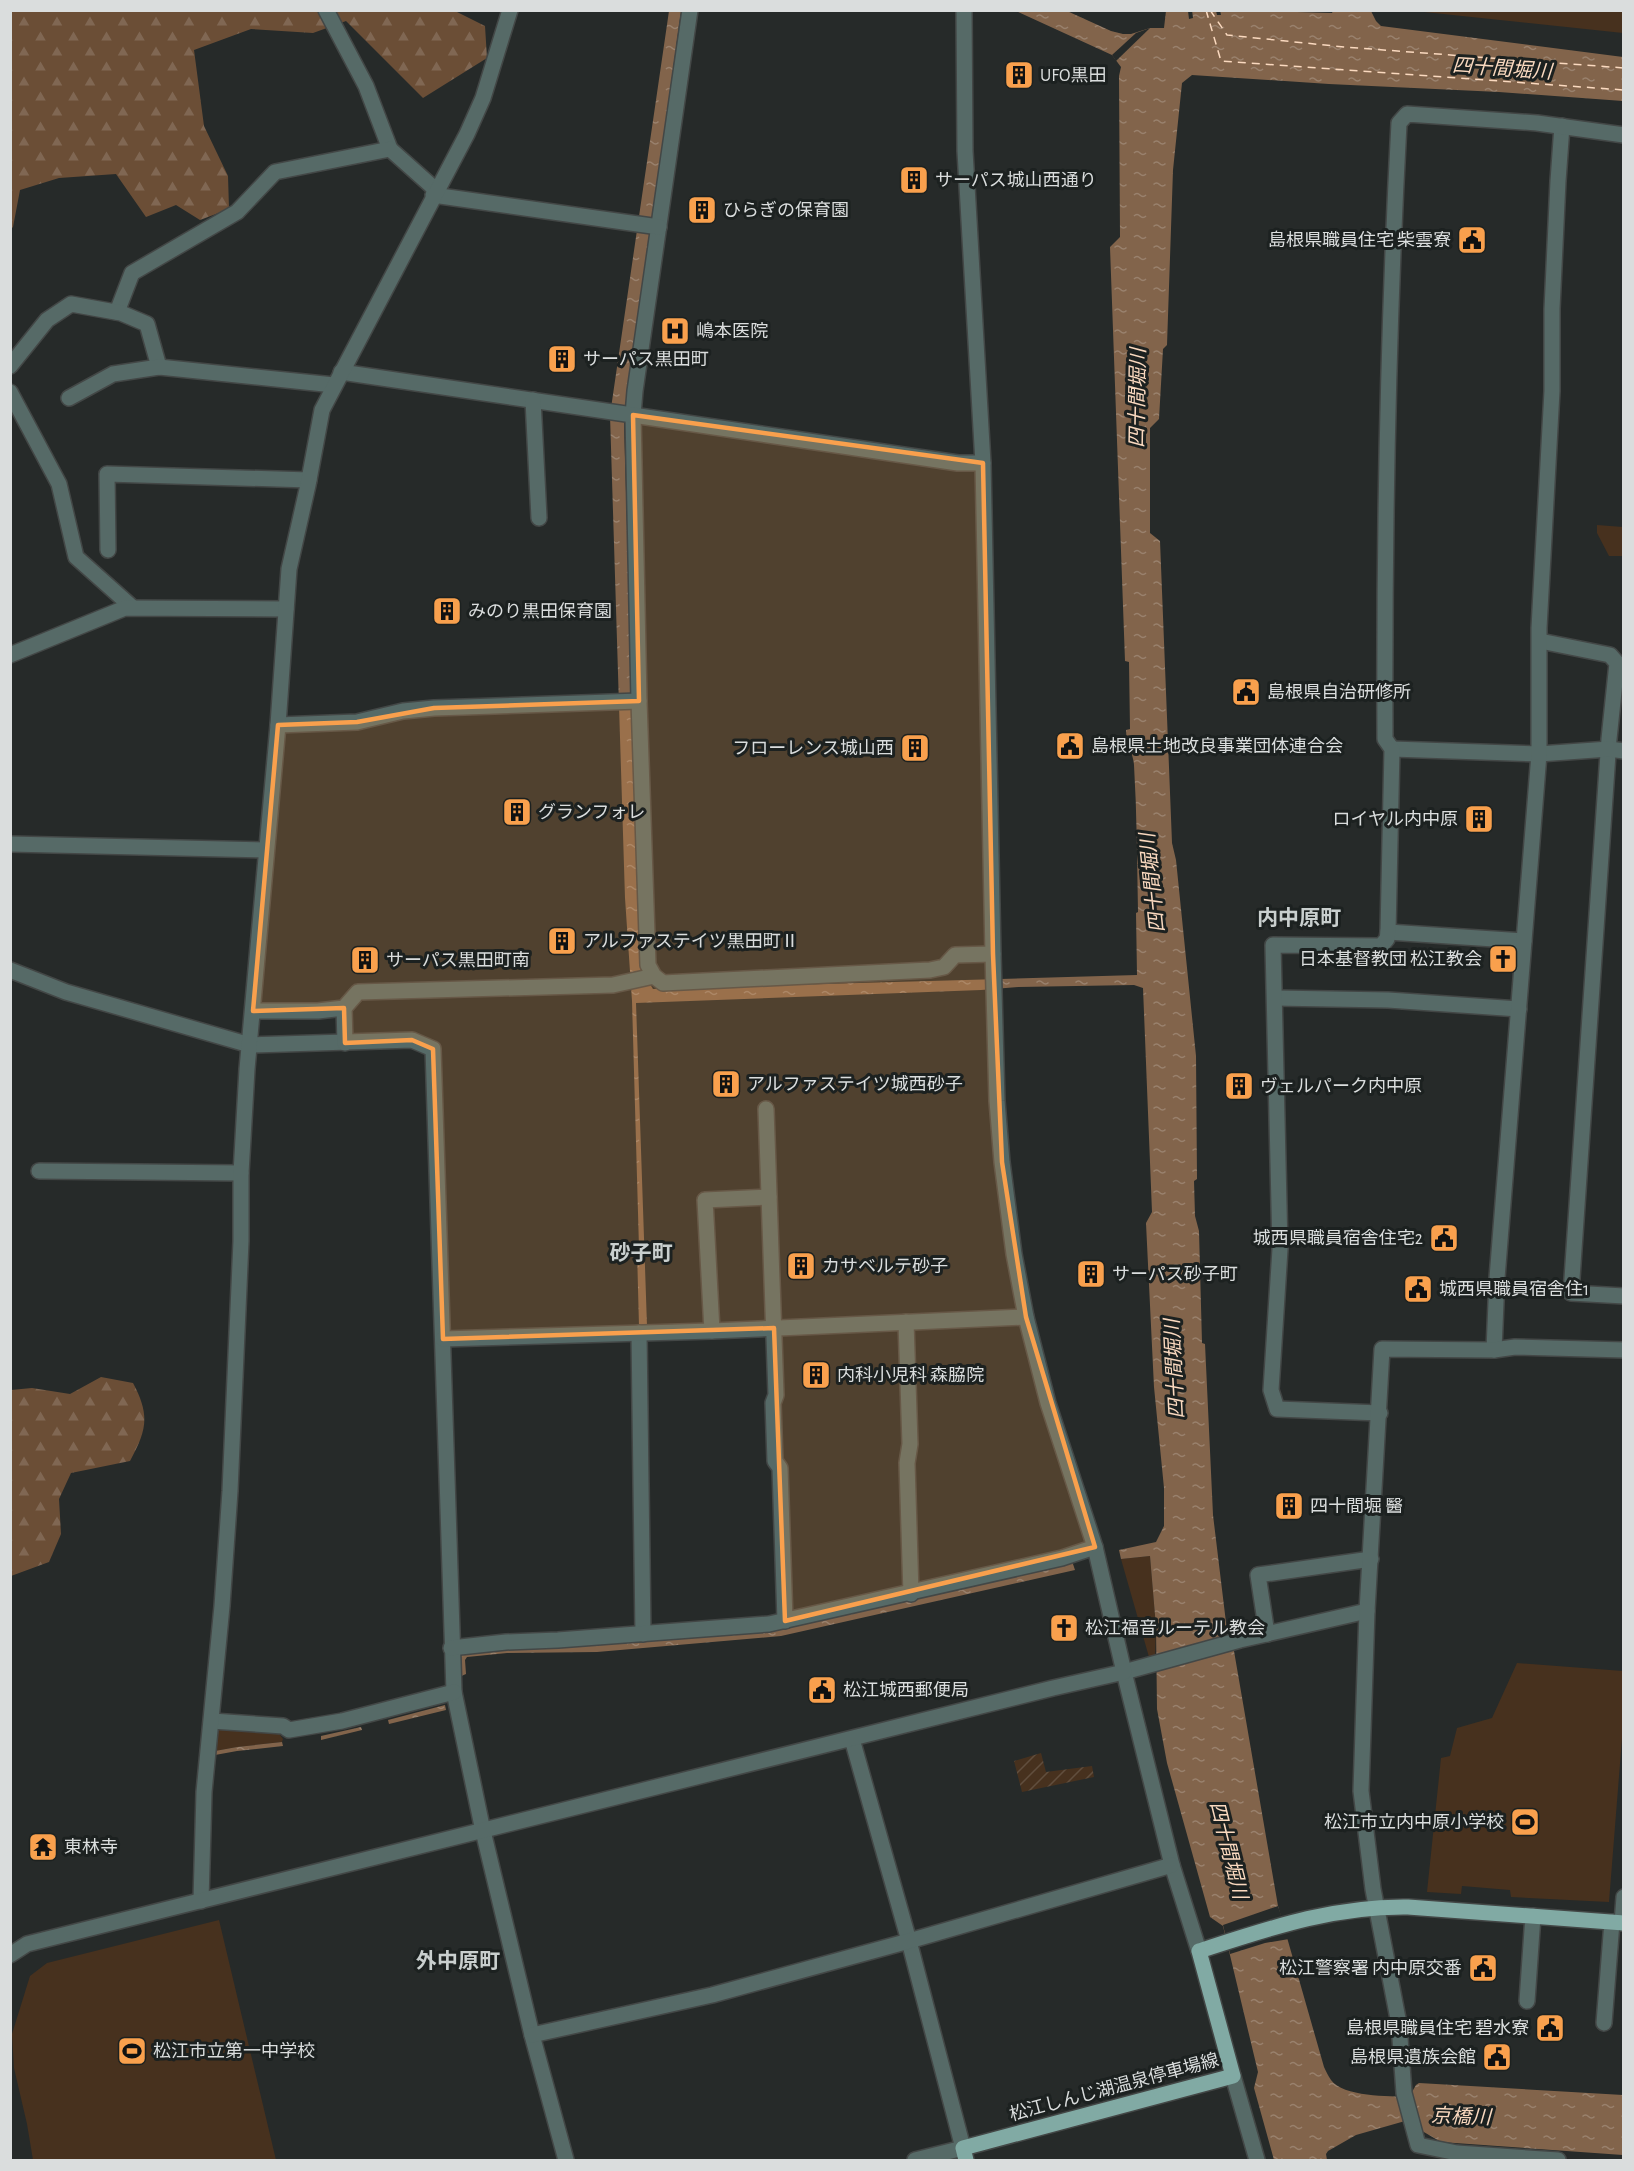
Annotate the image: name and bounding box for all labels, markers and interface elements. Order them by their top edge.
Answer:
water label: 四十間堀川 [1451,55,1555,83]
building icon: UFO黒田 [1003,59,1035,91]
place label: UFO黒田 [1040,67,1107,85]
building icon: サーパス城山西通り [898,164,930,196]
place label: サーパス城山西通り [935,171,1097,190]
building icon: ひらぎの保育園 [686,194,718,226]
place label: ひらぎの保育園 [723,200,849,220]
public building icon: 島根県職員住宅 柴雲寮 [1456,224,1488,256]
place label: 島根県職員住宅 柴雲寮 [1268,230,1451,250]
hospital icon: 嶋本医院 [659,315,691,347]
place label: 嶋本医院 [696,321,768,341]
building icon: サーパス黒田町 [546,343,578,375]
water label: 四十間堀川 [1126,346,1149,448]
place label: サーパス黒田町 [583,351,709,369]
building icon: みのり黒田保育園 [431,595,463,627]
place label: みのり黒田保育園 [468,602,612,621]
public building icon: 島根県自治研修所 [1230,676,1262,708]
place label: 島根県自治研修所 [1267,682,1411,702]
public building icon: 島根県土地改良事業団体連合会 [1054,730,1086,762]
building icon: フローレンス城山西 [899,732,931,764]
place label: 島根県土地改良事業団体連合会 [1091,736,1343,756]
place label: フローレンス城山西 [732,739,894,758]
building icon: グランフォレ [501,796,533,828]
place label: グランフォレ [538,802,645,822]
building icon: ロイヤル内中原 [1463,803,1495,835]
place label: ロイヤル内中原 [1333,810,1458,829]
water label: 四十間堀川 [1137,830,1168,934]
district label: 内中原町 [1257,907,1341,929]
building icon: アルファステイツ黒田町Ⅱ [546,925,578,957]
place label: アルファステイツ黒田町Ⅱ [583,932,799,951]
church icon: 日本基督教団 松江教会 [1487,943,1519,975]
building icon: サーパス黒田町南 [349,944,381,976]
place label: 日本基督教団 松江教会 [1299,949,1482,969]
place label: サーパス黒田町南 [386,951,530,970]
building icon: アルファステイツ城西砂子 [710,1068,742,1100]
building icon: ヴェルパーク内中原 [1223,1070,1255,1102]
place label: アルファステイツ城西砂子 [747,1075,963,1094]
place label: ヴェルパーク内中原 [1260,1076,1422,1096]
public building icon: 城西県職員宿舎住宅2 [1428,1222,1460,1254]
place label: 城西県職員宿舎住宅2 [1253,1229,1423,1248]
district label: 砂子町 [610,1242,673,1264]
building icon: カサベルテ砂子 [785,1250,817,1282]
place label: カサベルテ砂子 [822,1257,948,1276]
building icon: サーパス砂子町 [1075,1258,1107,1290]
place label: サーパス砂子町 [1112,1265,1238,1284]
public building icon: 城西県職員宿舎住1 [1402,1273,1434,1305]
place label: 城西県職員宿舎住1 [1439,1280,1589,1299]
water label: 四十間堀川 [1161,1316,1188,1419]
building icon: 内科小児科 森脇院 [800,1359,832,1391]
place label: 内科小児科 森脇院 [837,1366,984,1385]
building icon: 四十間堀 醫 [1273,1490,1305,1522]
place label: 四十間堀 醫 [1310,1497,1403,1516]
church icon: 松江福音ルーテル教会 [1048,1612,1080,1644]
place label: 松江福音ルーテル教会 [1085,1618,1265,1638]
public building icon: 松江城西郵便局 [806,1674,838,1706]
place label: 松江城西郵便局 [843,1681,969,1700]
water label: 四十間堀川 [1206,1799,1251,1903]
sports icon: 松江市立内中原小学校 [1509,1806,1541,1838]
place label: 松江市立内中原小学校 [1324,1812,1504,1832]
temple icon: 東林寺 [27,1831,59,1863]
place label: 東林寺 [64,1838,118,1857]
district label: 外中原町 [416,1949,500,1972]
public building icon: 松江警察署 内中原交番 [1467,1952,1499,1984]
place label: 松江警察署 内中原交番 [1279,1958,1462,1978]
public building icon: 島根県職員住宅 碧水寮 [1534,2012,1566,2044]
place label: 島根県職員住宅 碧水寮 [1346,2018,1529,2038]
sports icon: 松江市立第一中学校 [116,2035,148,2067]
place label: 松江市立第一中学校 [153,2041,315,2061]
public building icon: 島根県遺族会館 [1481,2041,1513,2073]
place label: 島根県遺族会館 [1350,2047,1476,2067]
street label: 松江しんじ湖温泉停車場線 [1007,2049,1221,2125]
water label: 京橋川 [1431,2105,1493,2128]

